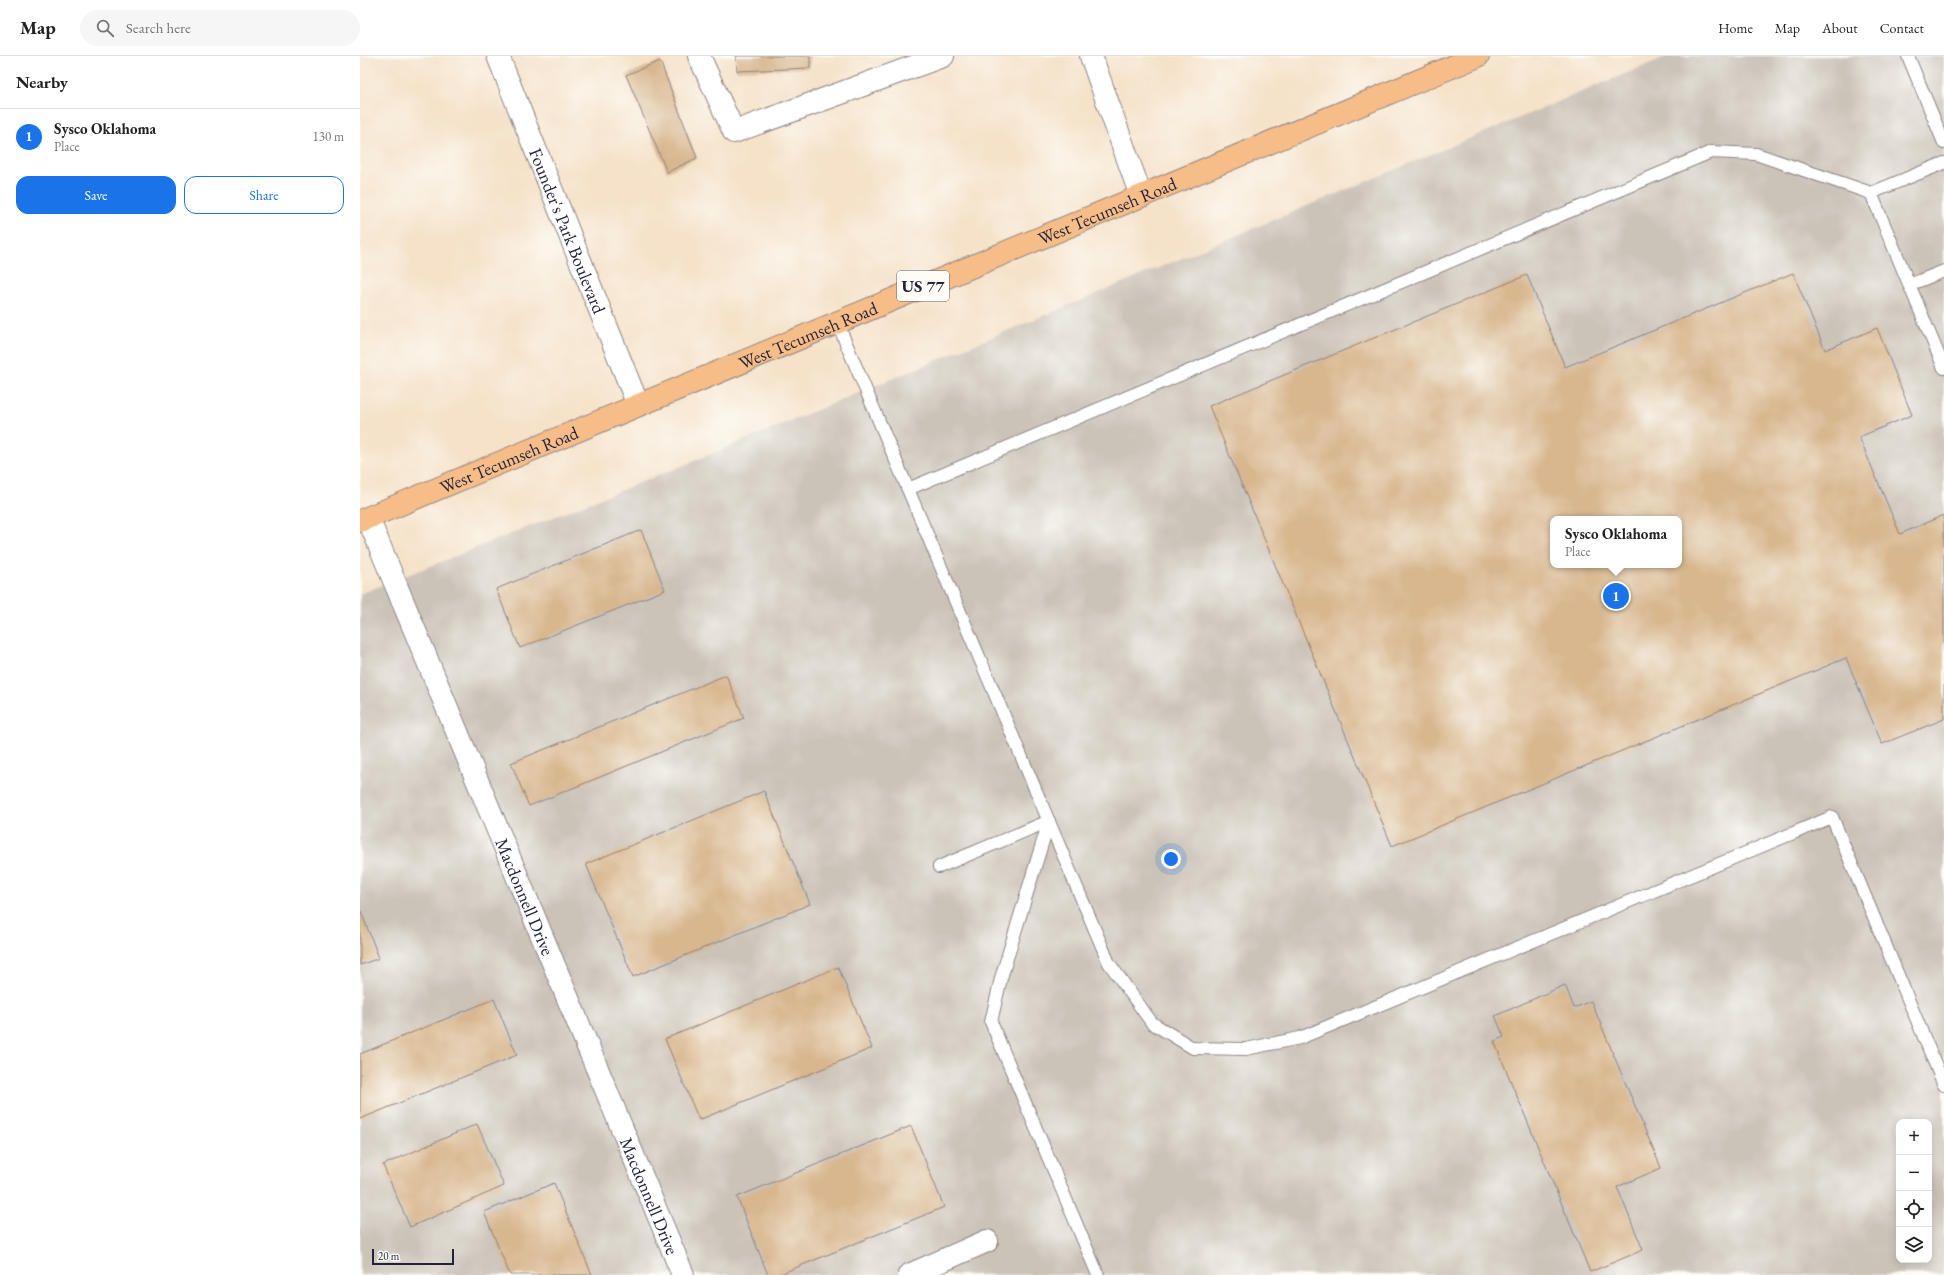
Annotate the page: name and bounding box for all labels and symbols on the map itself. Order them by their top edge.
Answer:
street label: Founder's Park Boulevard [524,144,612,317]
street label: West Tecumseh Road [1034,171,1181,249]
road number: US 77 [897,271,949,301]
street label: West Tecumseh Road [735,295,881,374]
street label: West Tecumseh Road [436,420,582,498]
pin: 1 [1603,581,1629,611]
street label: Macdonnell Drive [491,834,560,959]
your location [1161,849,1181,869]
street label: Macdonnell Drive [615,1134,685,1258]
scale bar [372,1247,454,1266]

